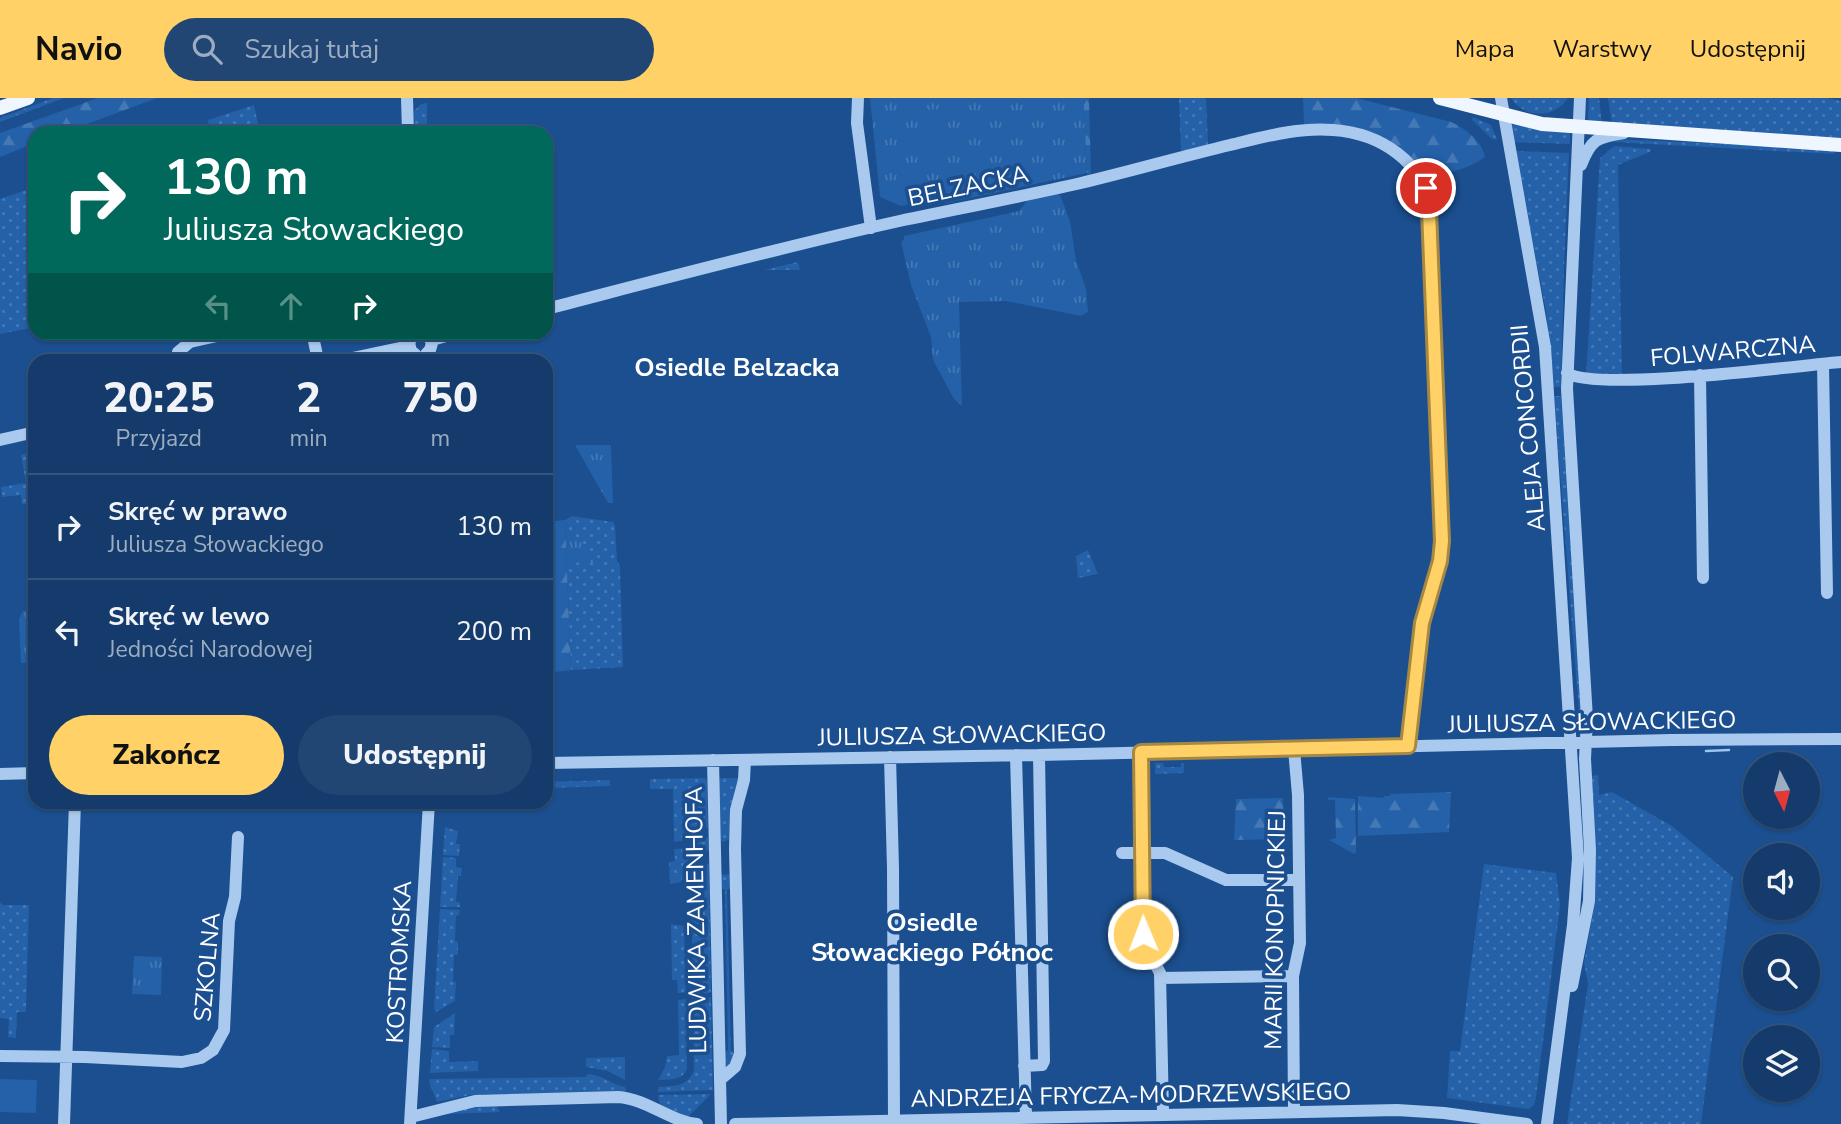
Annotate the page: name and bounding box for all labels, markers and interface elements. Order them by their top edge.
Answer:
search box [164,18,654,81]
text: Navio [35,27,122,72]
icon: search [188,30,226,68]
text: Szukaj tutaj [244,32,379,67]
text: Mapa [1455,33,1515,65]
text: Warstwy [1553,33,1652,65]
text: Udostępnij [1690,33,1806,65]
text: 130 m [164,144,308,211]
icon: right [49,154,140,245]
street label: BELZACKA [905,158,1032,214]
pin [1396,158,1456,218]
icon: arrive [1407,169,1445,207]
text: Juliusza Słowackiego [164,208,464,251]
icon: left [199,287,237,325]
icon: ahead [272,287,310,325]
icon: right [345,287,383,325]
street label: ALEJA CONCORDII [1503,323,1553,533]
street label: FOLWARCZNA [1649,328,1817,374]
district label: Osiedle Belzacka [634,350,840,385]
text: 20:25 [103,370,215,427]
text: 2 [296,370,321,427]
text: 750 [403,370,478,427]
text: Przyjazd [116,423,202,454]
text: min [290,423,328,454]
text: m [430,423,450,454]
text: Skręć w prawo [108,494,288,529]
icon: right [49,508,87,546]
text: 130 m [456,509,532,544]
text: Juliusza Słowackiego [108,529,324,560]
text: Skręć w lewo [108,599,270,634]
icon: left [49,613,87,651]
text: 200 m [456,614,532,649]
text: Jedności Narodowej [108,634,313,665]
street label: JULIUSZA SŁOWACKIEGO [1447,703,1736,741]
button: Zakończ [49,715,284,795]
button: Udostępnij [298,715,532,795]
street label: JULIUSZA SŁOWACKIEGO [817,716,1106,754]
north arrow [1743,752,1820,830]
map controls [1743,752,1820,1102]
street label: LUDWIKA ZAMENHOFA [678,786,714,1054]
street label: MARII KONOPNICKIEJ [1257,810,1293,1050]
button: sound [1743,843,1820,920]
street label: KOSTROMSKA [379,879,419,1044]
position arrow [1106,897,1180,971]
district label: Osiedle Słowackiego Północ [811,905,1053,970]
street label: SZKOLNA [186,910,228,1023]
button: search [1743,934,1820,1011]
button: layers [1743,1025,1820,1102]
street label: ANDRZEJA FRYCZA-MODRZEWSKIEGO [910,1075,1352,1115]

